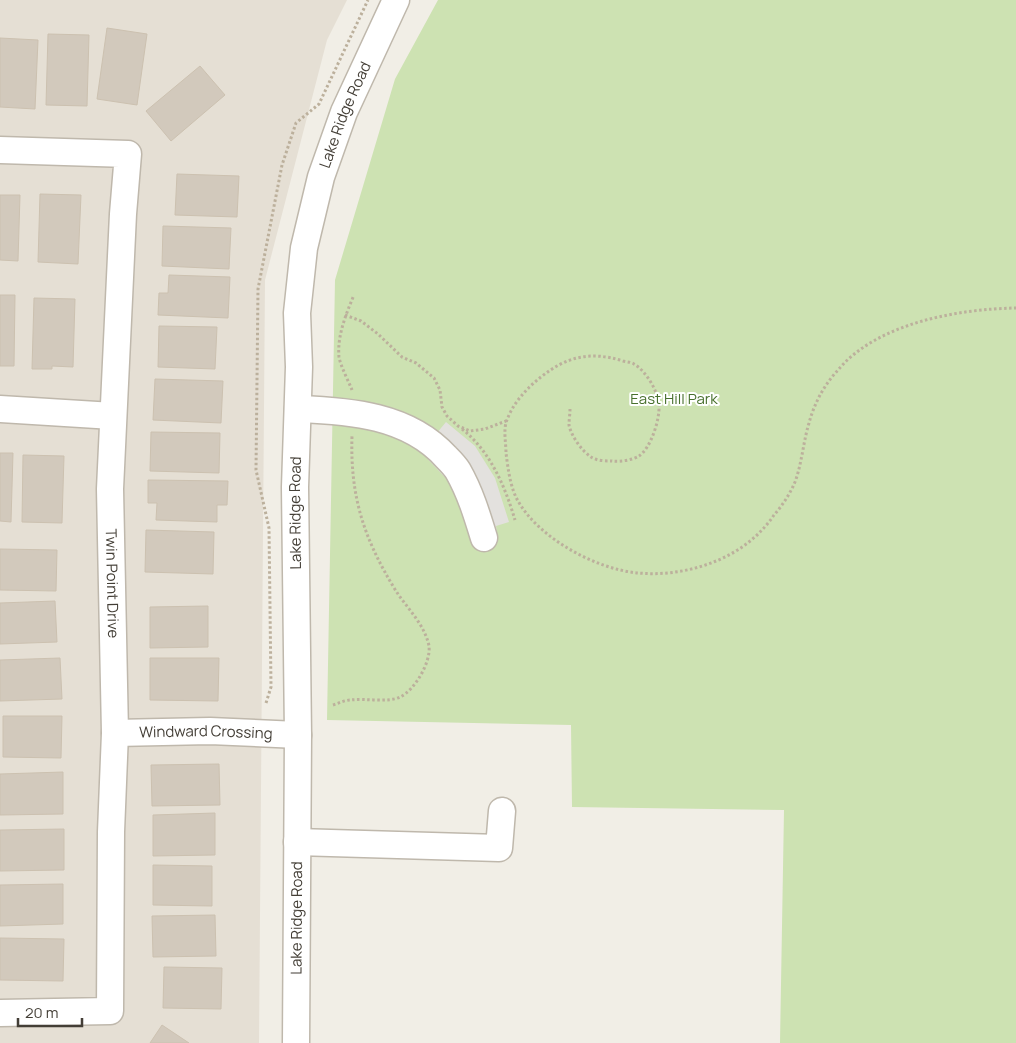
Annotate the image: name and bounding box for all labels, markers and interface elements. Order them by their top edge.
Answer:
street label: Lake Ridge Road [314,58,376,171]
park label: East Hill Park [630,388,718,409]
street label: Lake Ridge Road [284,456,306,570]
street label: Twin Point Drive [101,528,124,639]
street label: Windward Crossing [139,720,273,744]
street label: Lake Ridge Road [285,861,307,975]
scale bar [18,996,81,1028]
text: 20 m [25,1002,58,1023]

